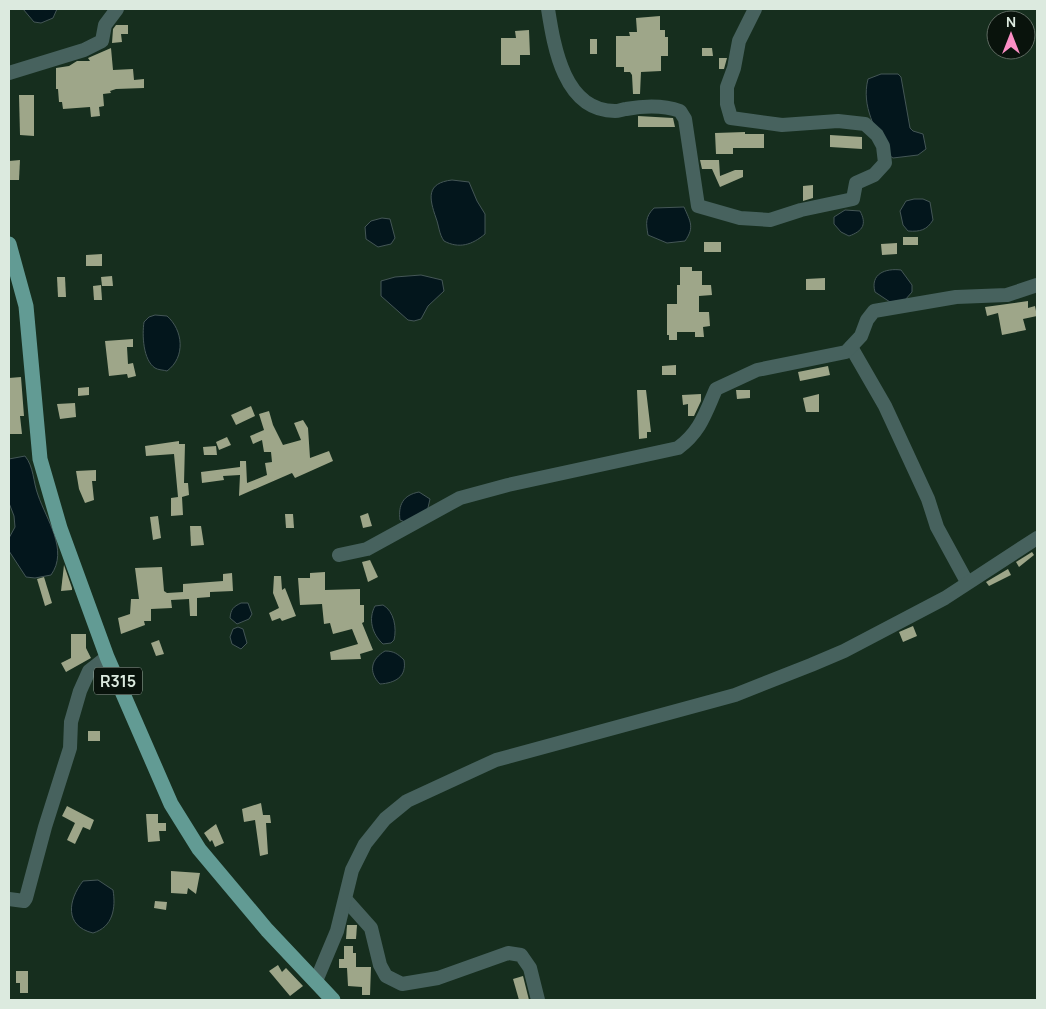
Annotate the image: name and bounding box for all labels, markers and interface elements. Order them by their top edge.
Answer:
north arrow [986,10,1036,60]
text: N [1006,12,1016,31]
road number: R315 [94,668,142,694]

